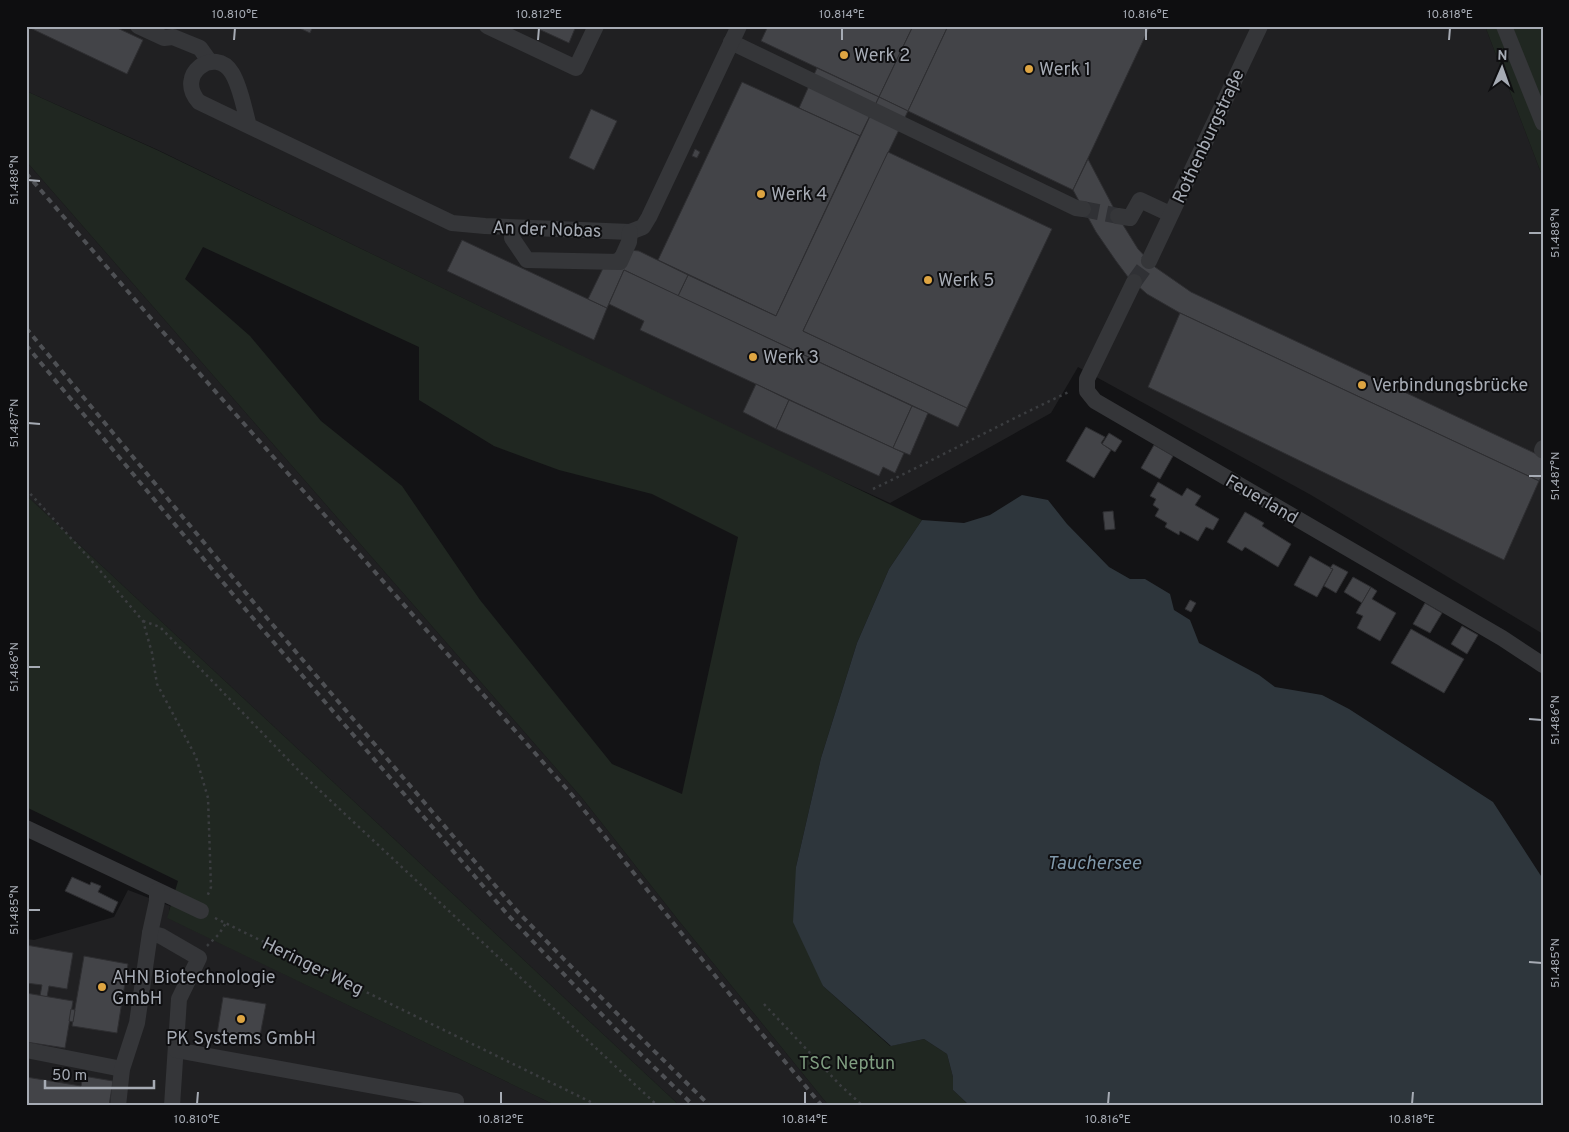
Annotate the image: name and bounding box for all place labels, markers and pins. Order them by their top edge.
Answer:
place label: Werk 2 [854,45,910,68]
marker: Werk 2 [838,49,850,61]
place label: Werk 1 [1039,59,1091,82]
marker: Werk 1 [1023,63,1035,75]
place label: Werk 4 [771,184,828,207]
marker: Werk 4 [755,188,767,200]
place label: Werk 5 [938,270,995,293]
marker: Werk 5 [922,274,934,286]
place label: Werk 3 [763,347,819,370]
marker: Werk 3 [747,351,759,363]
place label: Verbindungsbrücke [1372,375,1528,398]
marker: Verbindungsbrücke [1356,379,1368,391]
place label: AHN Biotechnologie GmbH [112,967,276,1011]
marker: AHN Biotechnologie GmbH [96,981,108,993]
marker: PK Systems GmbH [235,1013,247,1025]
place label: PK Systems GmbH [166,1028,316,1051]

